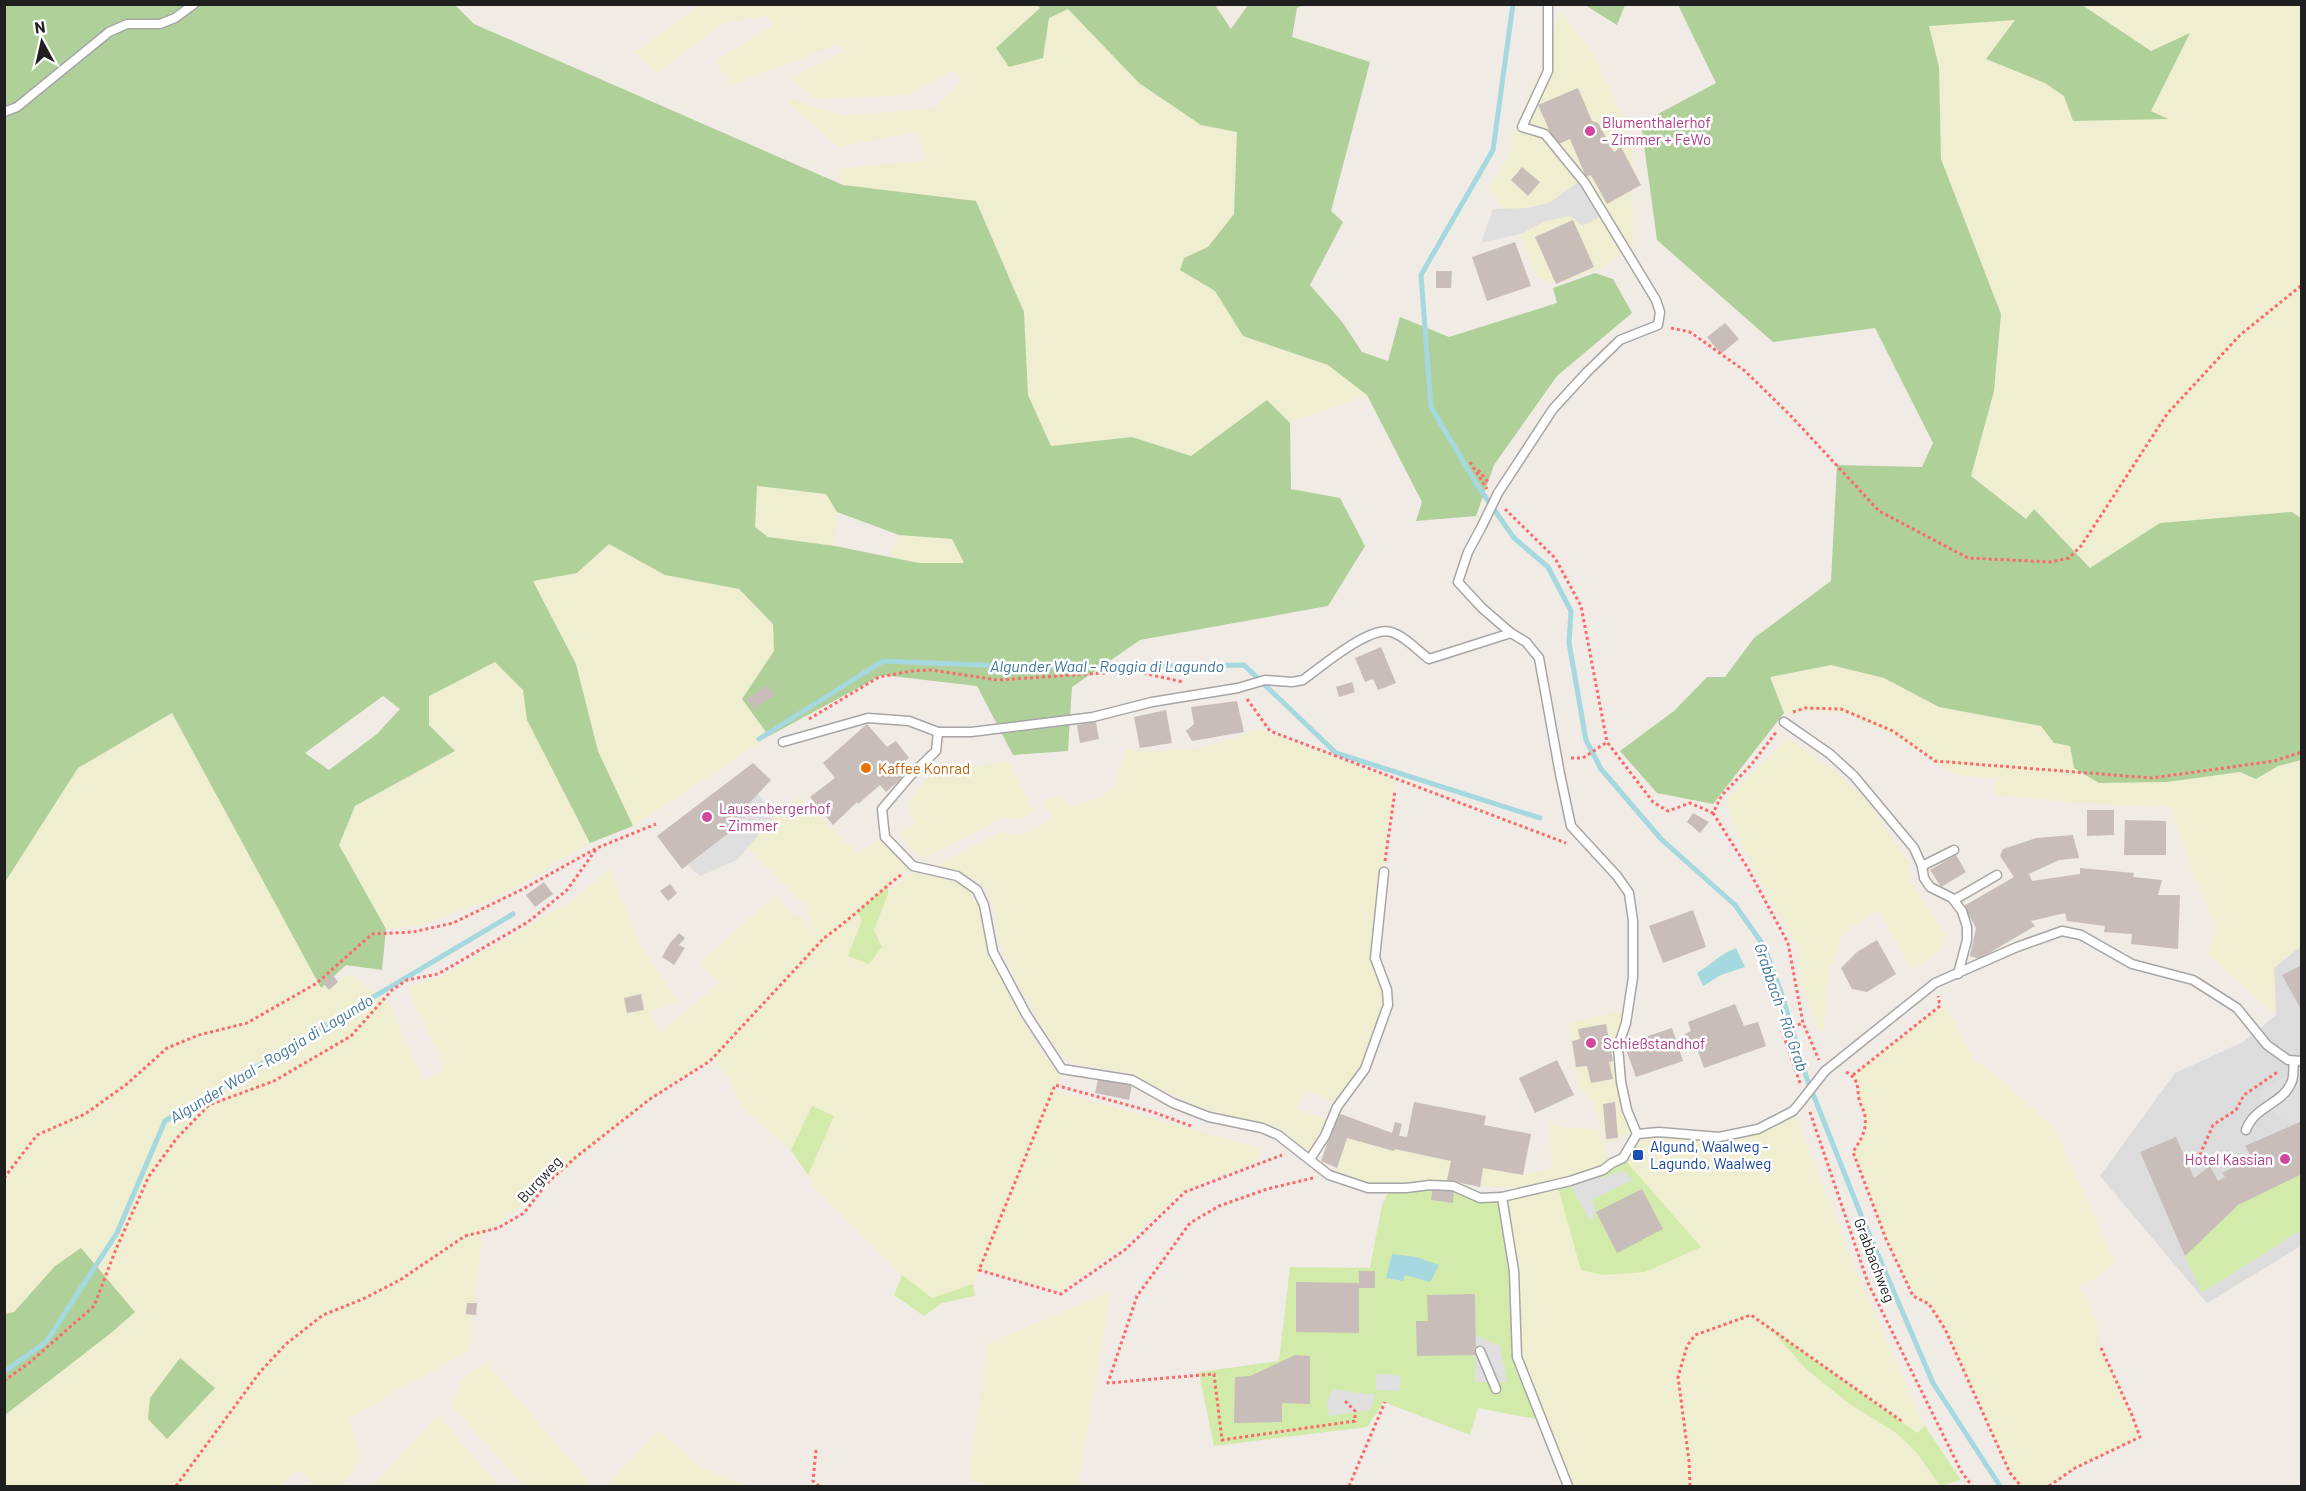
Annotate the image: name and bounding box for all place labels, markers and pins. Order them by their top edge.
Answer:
place label: Blumenthalerhof - Zimmer + FeWo [1602,113,1711,148]
marker: Blumenthalerhof - Zimmer + FeWo [1583,124,1597,138]
place label: Kaffee Konrad [878,759,970,777]
marker: Kaffee Konrad [859,761,873,775]
place label: Lausenbergerhof - Zimmer [719,799,831,834]
marker: Lausenbergerhof - Zimmer [700,810,714,824]
place label: Schießstandhof [1603,1034,1705,1052]
marker: Schießstandhof [1584,1036,1598,1050]
place label: Algund, Waalweg - Lagundo, Waalweg [1650,1137,1771,1172]
marker: Algund, Waalweg - Lagundo, Waalweg [1631,1148,1645,1162]
place label: Hotel Kassian [2185,1150,2273,1168]
marker: Hotel Kassian [2278,1152,2292,1166]

